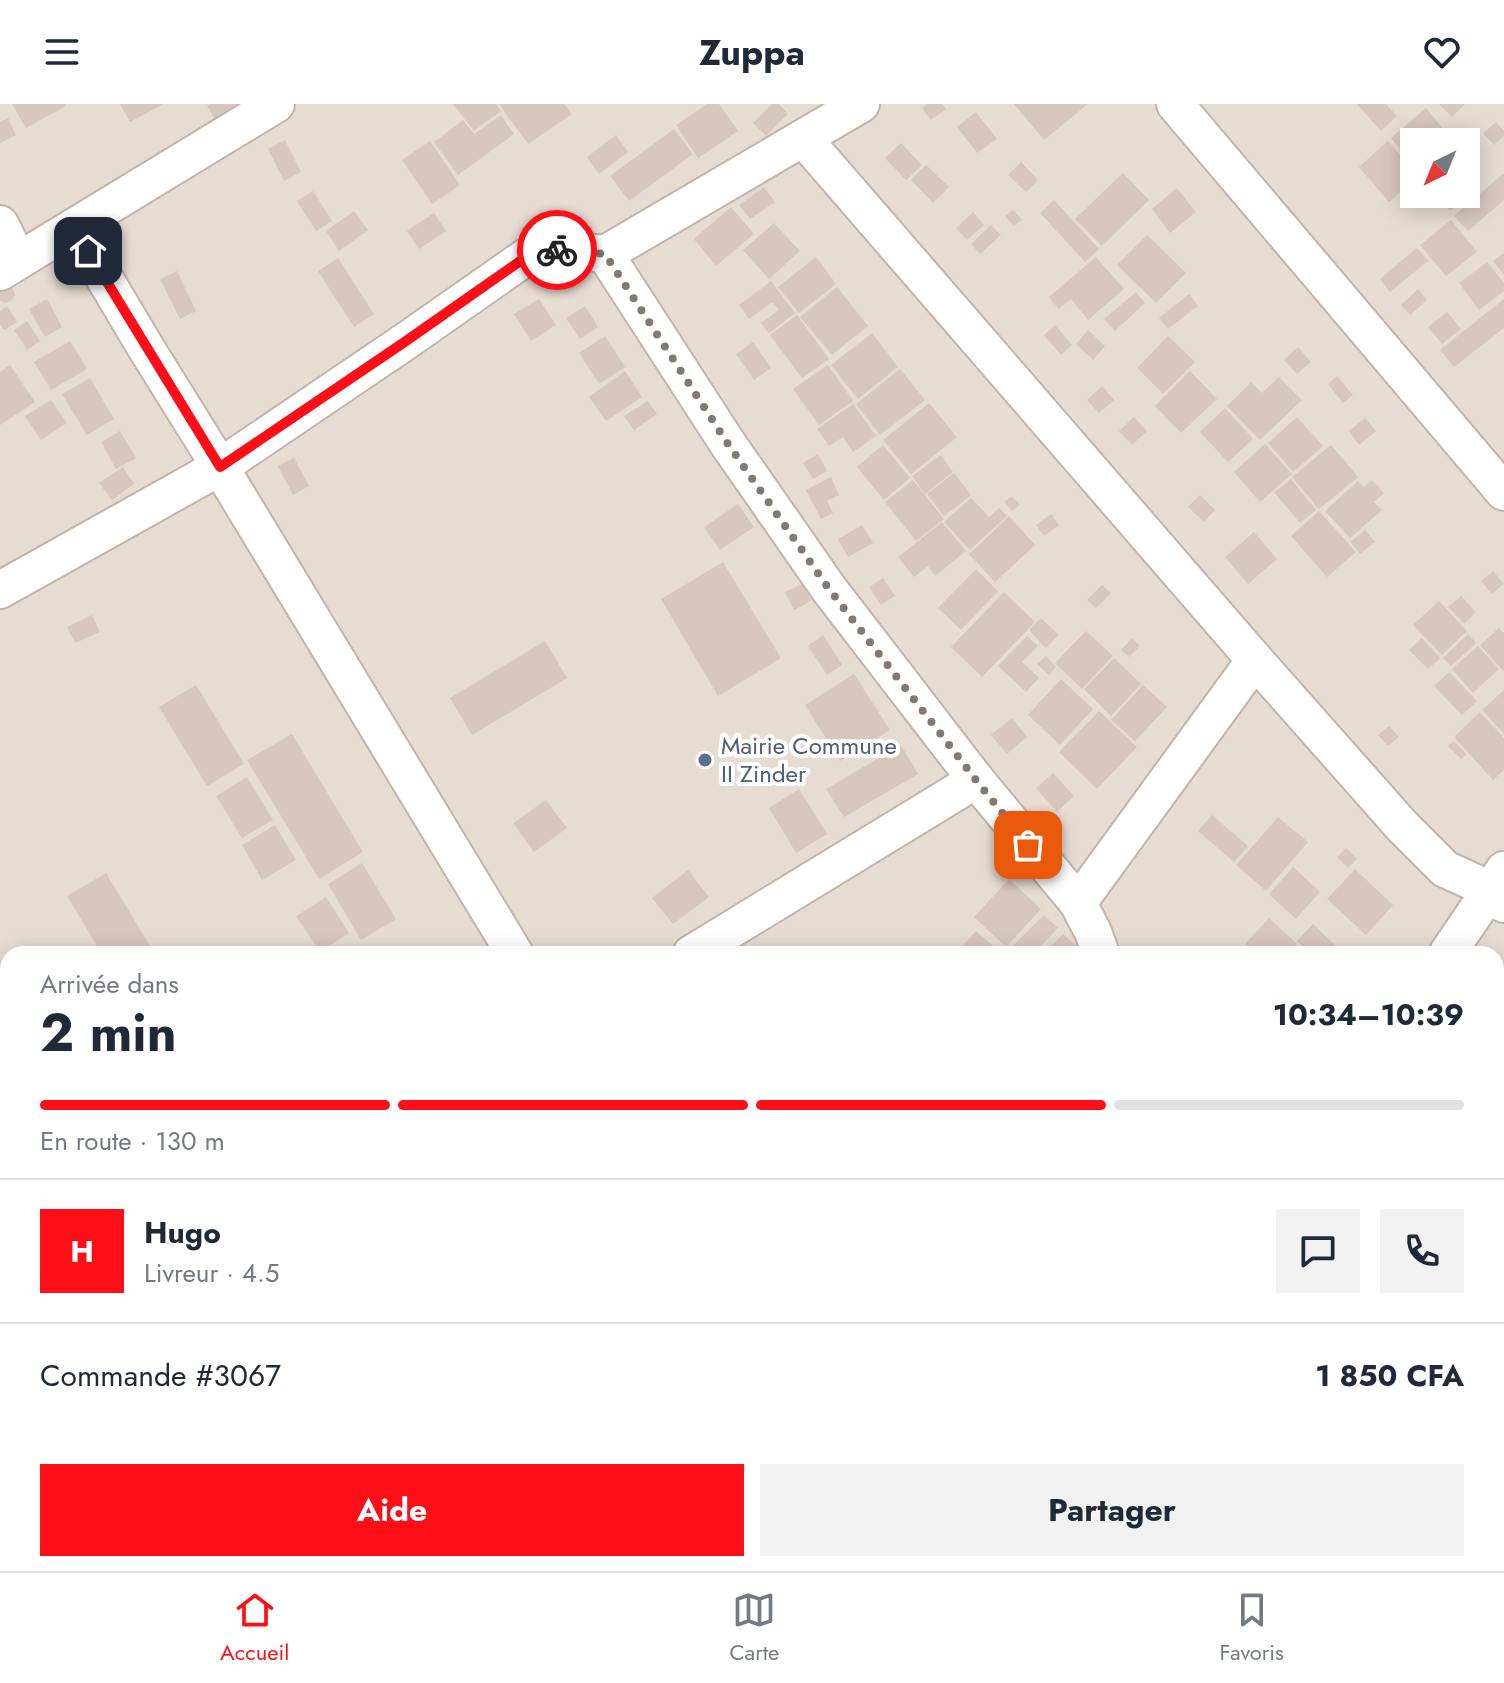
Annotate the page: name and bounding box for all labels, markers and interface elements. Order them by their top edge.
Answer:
text: Zuppa [699,26,805,78]
icon: menu [40,30,84,74]
icon: heart [1420,30,1464,74]
north arrow [1400,128,1480,208]
map controls [1400,128,1480,208]
courier [517,210,597,290]
pin [54,217,122,285]
icon: bike [535,228,579,272]
icon: home [66,229,110,273]
place label: Mairie Commune II Zinder [721,728,897,791]
marker: Mairie Commune II Zinder [696,751,714,769]
pin [994,811,1062,879]
icon: bag [1006,823,1050,867]
text: Arrivée dans [40,965,179,1003]
text: 10:34–10:39 [1273,993,1464,1036]
text: 2 min [40,995,177,1071]
text: En route · 130 m [40,1122,225,1160]
button: chat [1276,1209,1360,1293]
button: phone [1380,1209,1464,1293]
text: Hugo [144,1211,221,1254]
text: H [70,1230,94,1273]
text: Livreur · 4.5 [144,1254,279,1292]
text: Commande #3067 [40,1354,281,1397]
text: 1 850 CFA [1315,1354,1464,1397]
button: Aide [40,1464,744,1556]
button: Partager [760,1464,1464,1556]
tab: Accueil [220,1588,289,1668]
tab: Carte [730,1588,779,1668]
tab: Favoris [1220,1588,1284,1668]

